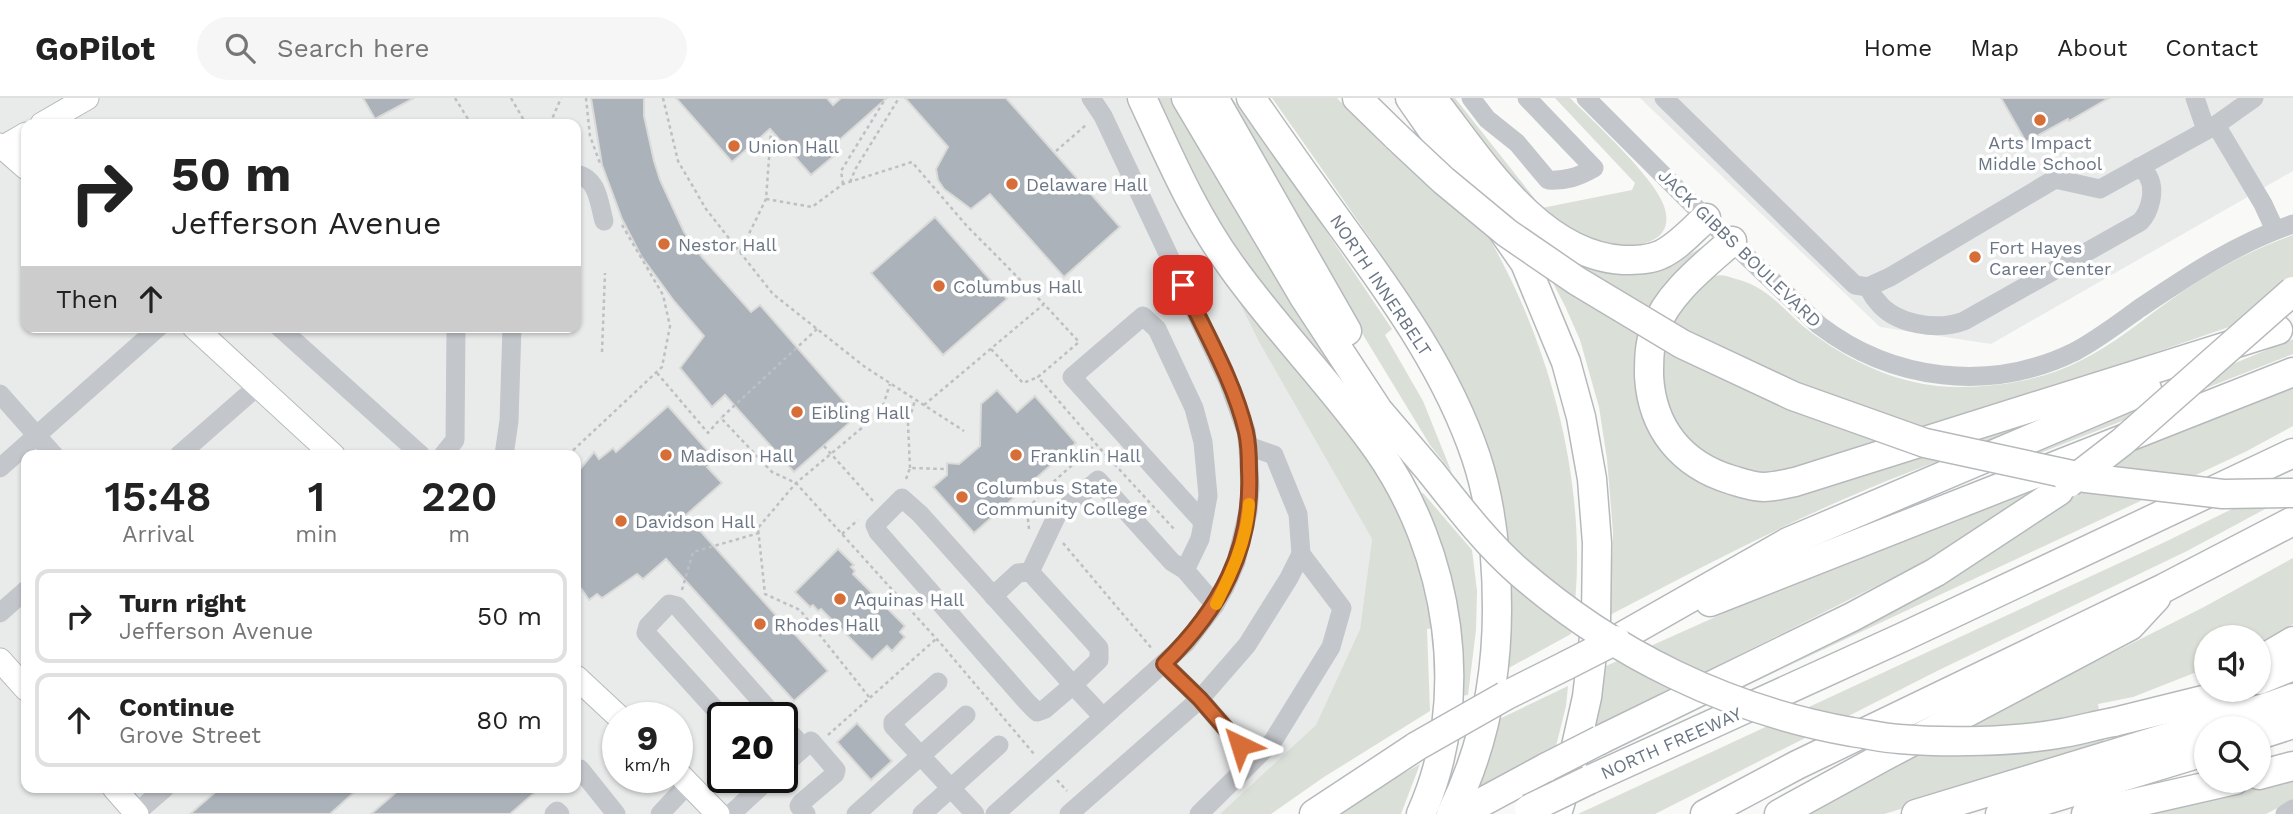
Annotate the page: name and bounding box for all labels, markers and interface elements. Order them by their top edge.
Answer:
search box [197,17,687,80]
text: GoPilot [35,29,155,68]
icon: search [221,29,259,67]
text: Search here [277,33,429,63]
text: Home [1864,34,1932,62]
text: Map [1970,34,2019,62]
text: About [2057,34,2127,62]
text: Contact [2165,34,2258,62]
marker: Arts Impact Middle School [2032,112,2048,128]
place label: Arts Impact Middle School [1978,132,2103,174]
place label: Union Hall [748,136,839,157]
marker: Union Hall [726,138,742,154]
text: 50 m [171,145,291,203]
icon: right [56,147,147,238]
street label: JACK GIBBS BOULEVARD [1654,165,1826,331]
place label: Delaware Hall [1026,174,1148,195]
marker: Delaware Hall [1004,176,1020,192]
text: Jefferson Avenue [171,204,441,242]
street label: NORTH INNERBELT [1326,210,1436,360]
place label: Nestor Hall [678,234,777,255]
marker: Nestor Hall [656,236,672,252]
place label: Fort Hayes Career Center [1989,237,2111,279]
marker: Fort Hayes Career Center [1967,249,1983,265]
pin [1153,255,1213,315]
icon: arrive [1164,266,1202,304]
place label: Columbus Hall [953,276,1083,297]
marker: Columbus Hall [931,278,947,294]
icon: ahead [132,280,170,318]
text: Then [56,284,118,314]
place label: Eibling Hall [811,402,911,423]
marker: Eibling Hall [789,404,805,420]
place label: Madison Hall [680,445,794,466]
place label: Franklin Hall [1030,445,1141,466]
marker: Madison Hall [658,447,674,463]
marker: Franklin Hall [1008,447,1024,463]
text: 15:48 [105,472,212,521]
text: 1 [308,472,325,521]
text: 220 [421,472,497,521]
place label: Columbus State Community College [976,477,1148,519]
marker: Columbus State Community College [954,489,970,505]
place label: Davidson Hall [635,511,756,532]
marker: Davidson Hall [613,513,629,529]
text: Arrival [122,521,194,548]
text: min [295,521,338,548]
text: m [448,521,470,548]
text: Turn right [119,588,246,618]
place label: Aquinas Hall [854,589,965,610]
marker: Aquinas Hall [832,591,848,607]
icon: right [60,597,98,635]
text: 50 m [477,601,542,631]
place label: Rhodes Hall [774,614,880,635]
marker: Rhodes Hall [752,616,768,632]
text: Jefferson Avenue [119,618,313,645]
map controls [2194,625,2271,793]
button: sound [2194,625,2271,702]
text: Continue [119,692,235,722]
icon: ahead [60,701,98,739]
speed limit sign: 20 [707,702,798,793]
street label: NORTH FREEWAY [1597,702,1745,784]
text: 80 m [476,705,542,735]
position arrow [1203,708,1277,782]
button: search [2194,716,2271,793]
text: 9 [637,717,658,759]
text: Grove Street [119,722,261,749]
text: km/h [624,754,671,775]

